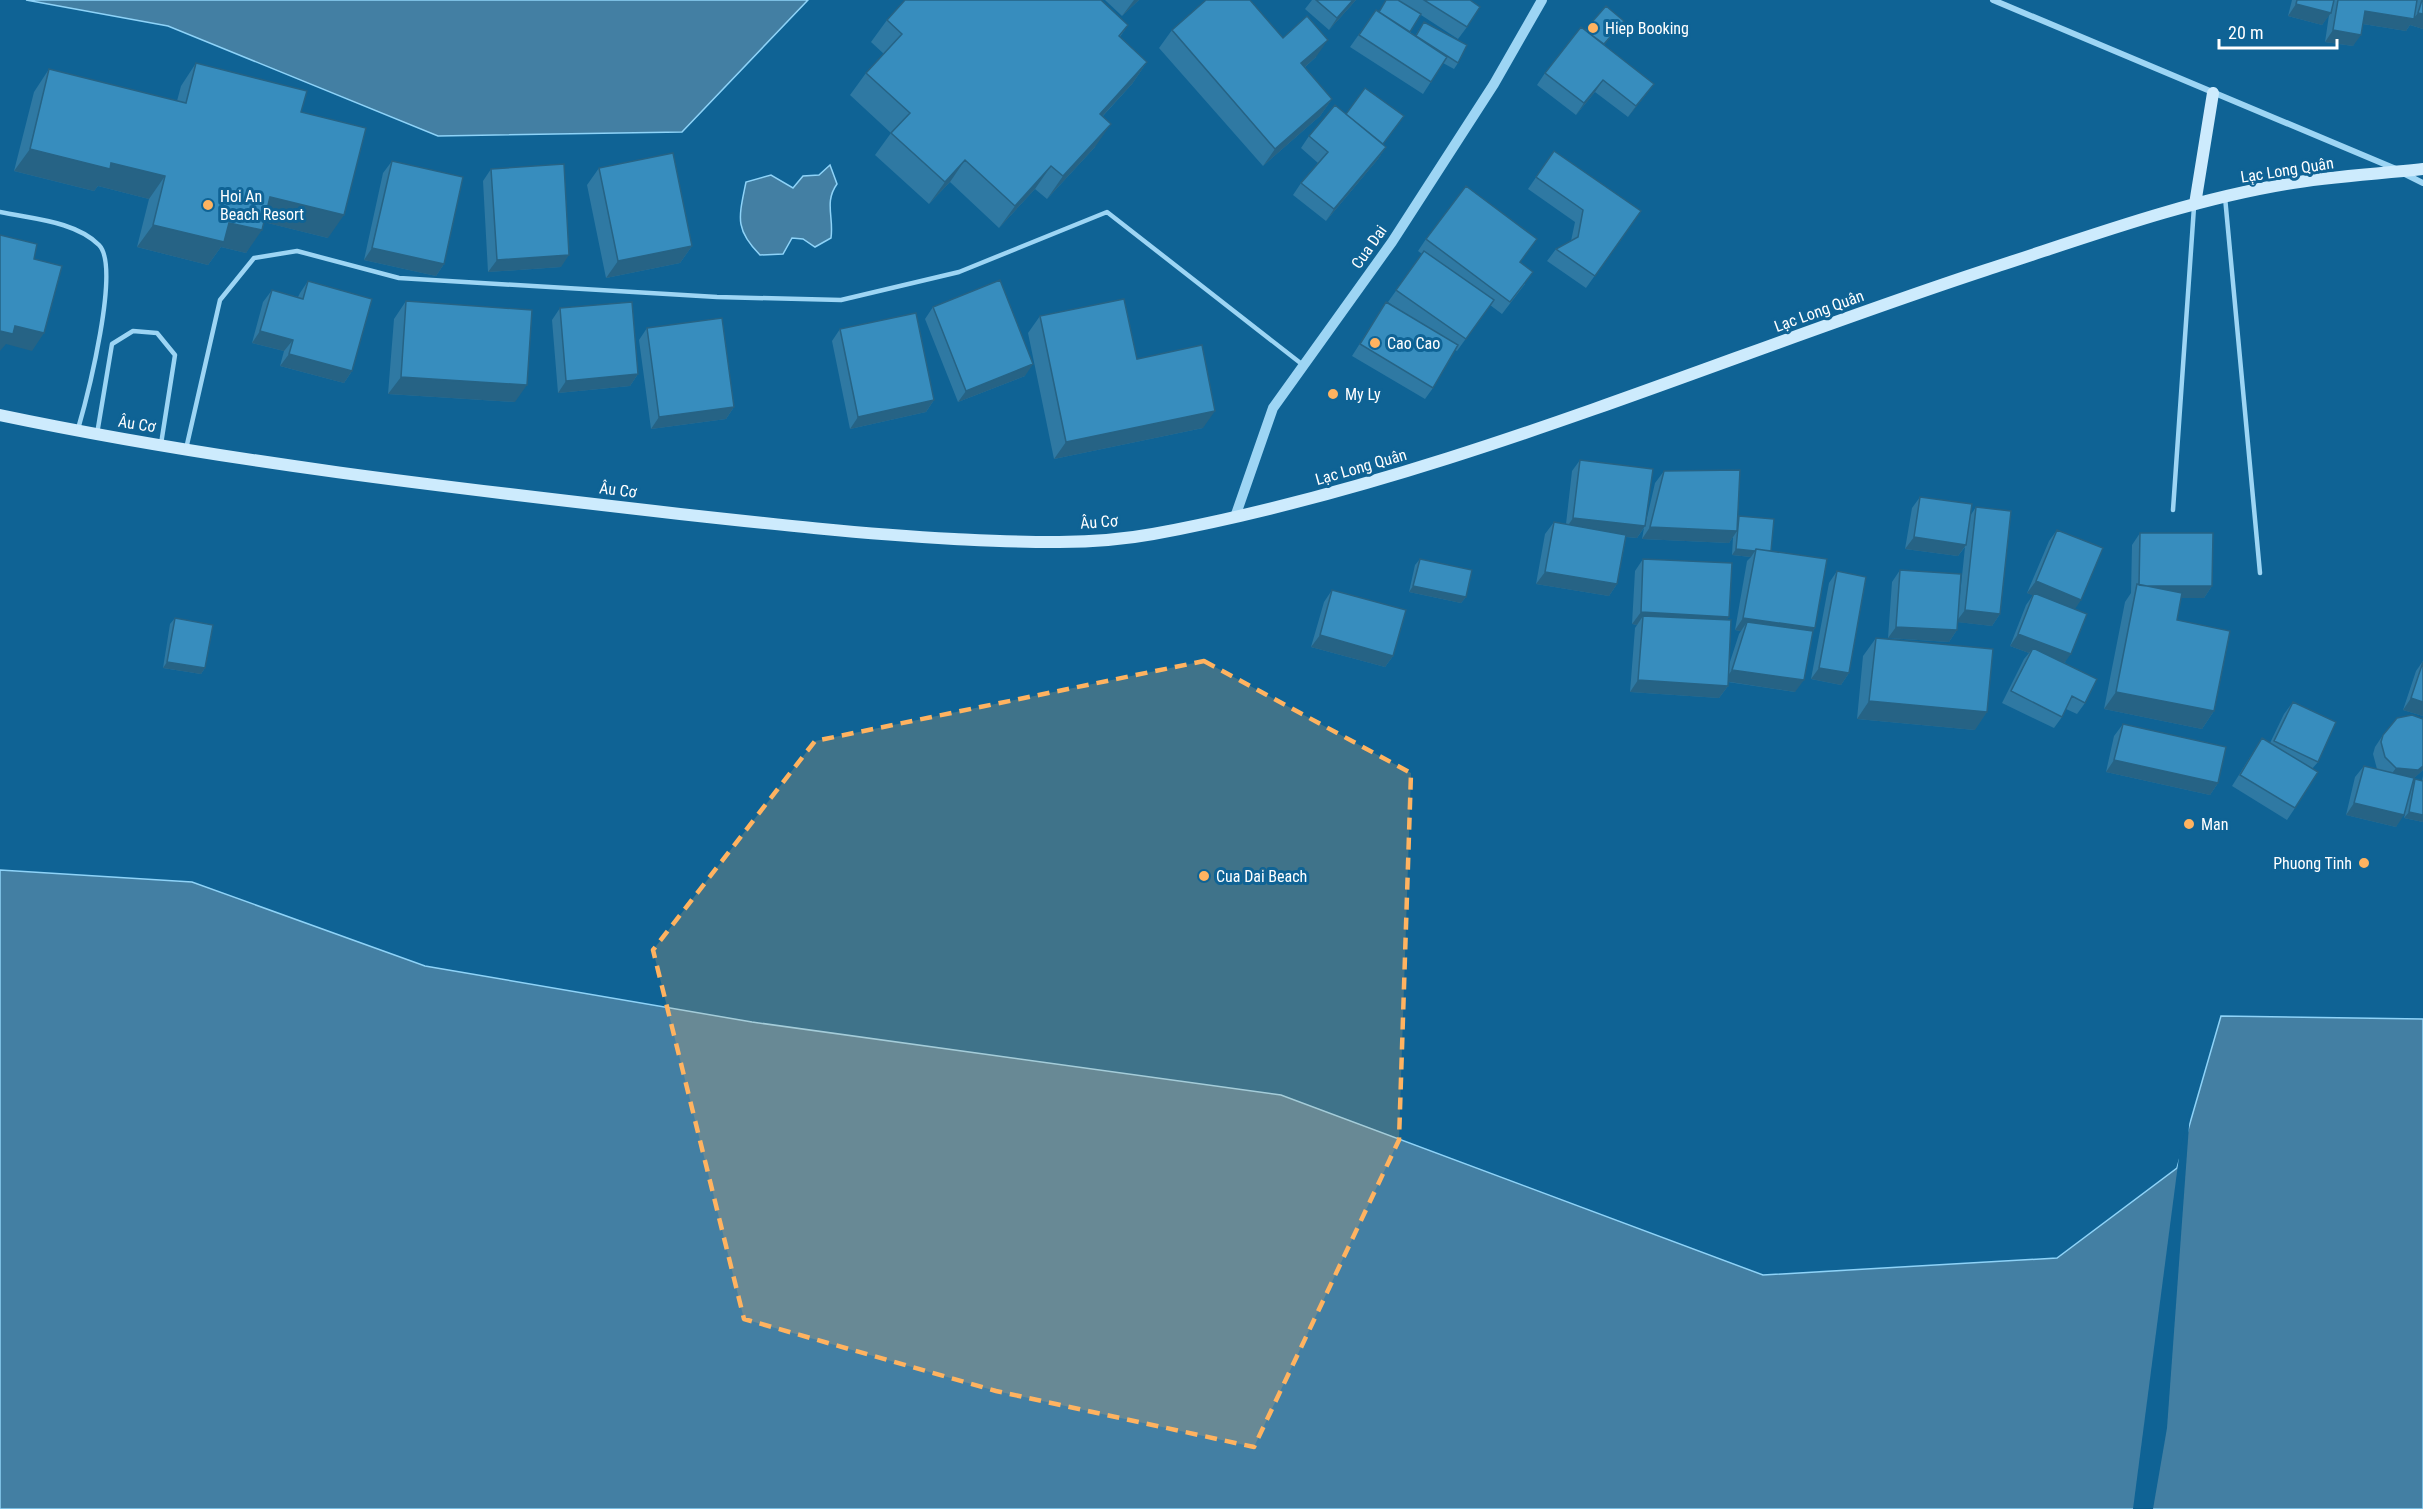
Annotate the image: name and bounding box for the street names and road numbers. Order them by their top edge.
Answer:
street label: Lạc Long Quân [2239,153,2335,187]
street label: Cua Dai [1347,222,1391,272]
street label: Lạc Long Quân [1772,286,1866,336]
street label: Âu Cơ [117,412,158,436]
street label: Lạc Long Quân [1313,445,1409,489]
street label: Âu Cơ [598,478,639,502]
street label: Âu Cơ [1080,511,1119,533]

